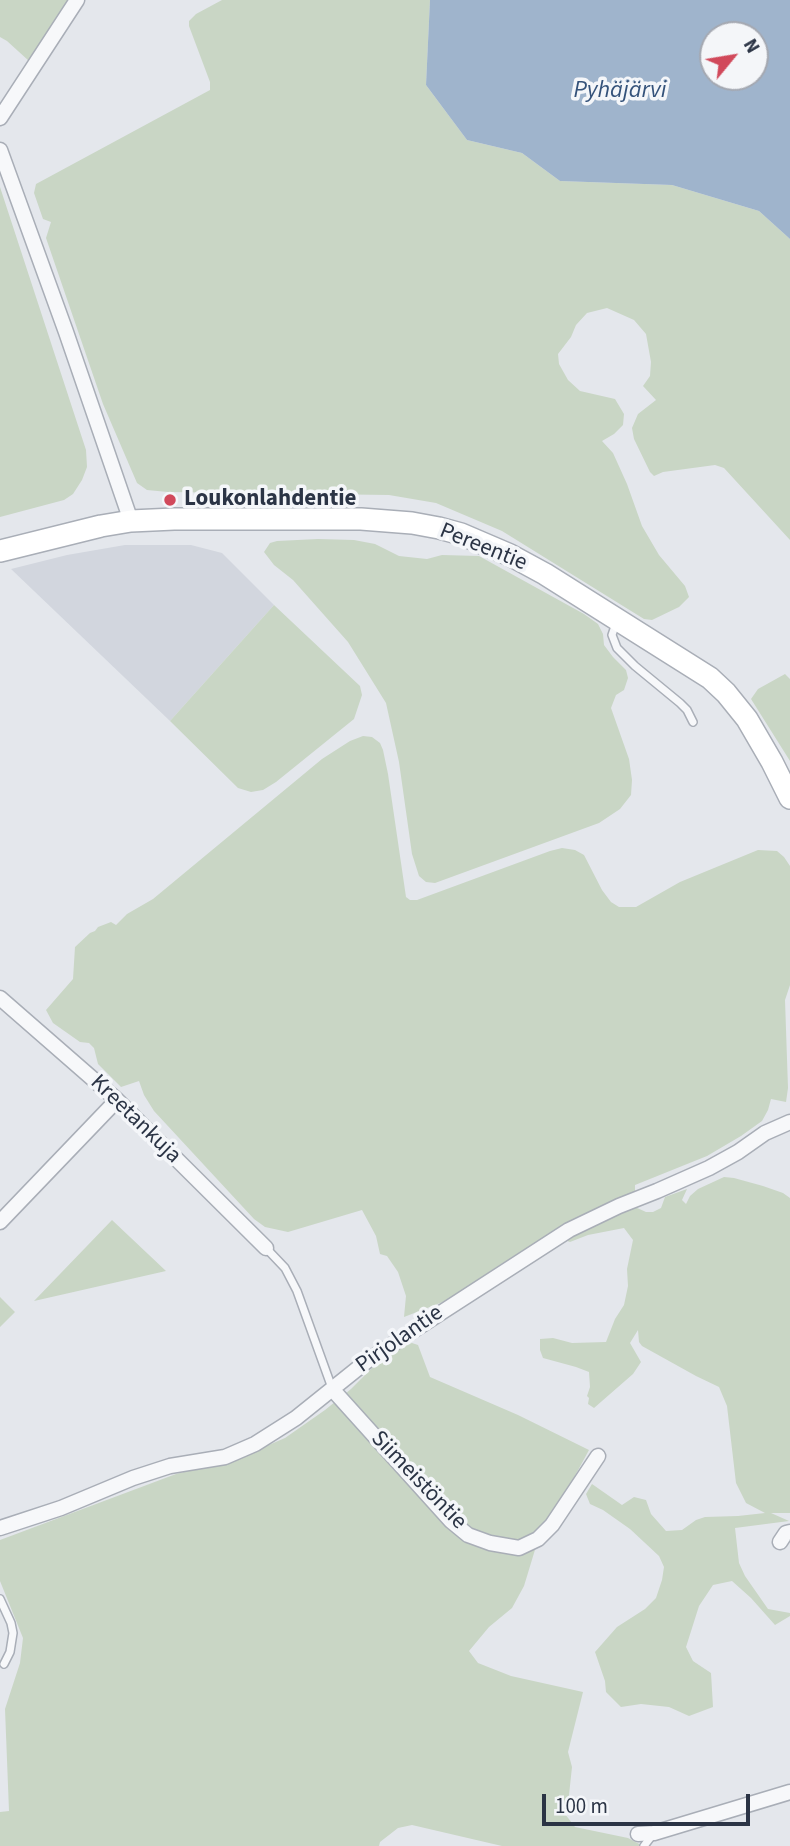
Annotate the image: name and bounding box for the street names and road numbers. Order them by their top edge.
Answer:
street label: Pereentie [435,518,531,578]
street label: Kreetankuja [84,1070,186,1170]
street label: Pirjolantie [351,1300,449,1380]
street label: Siimeistöntie [364,1426,472,1536]

